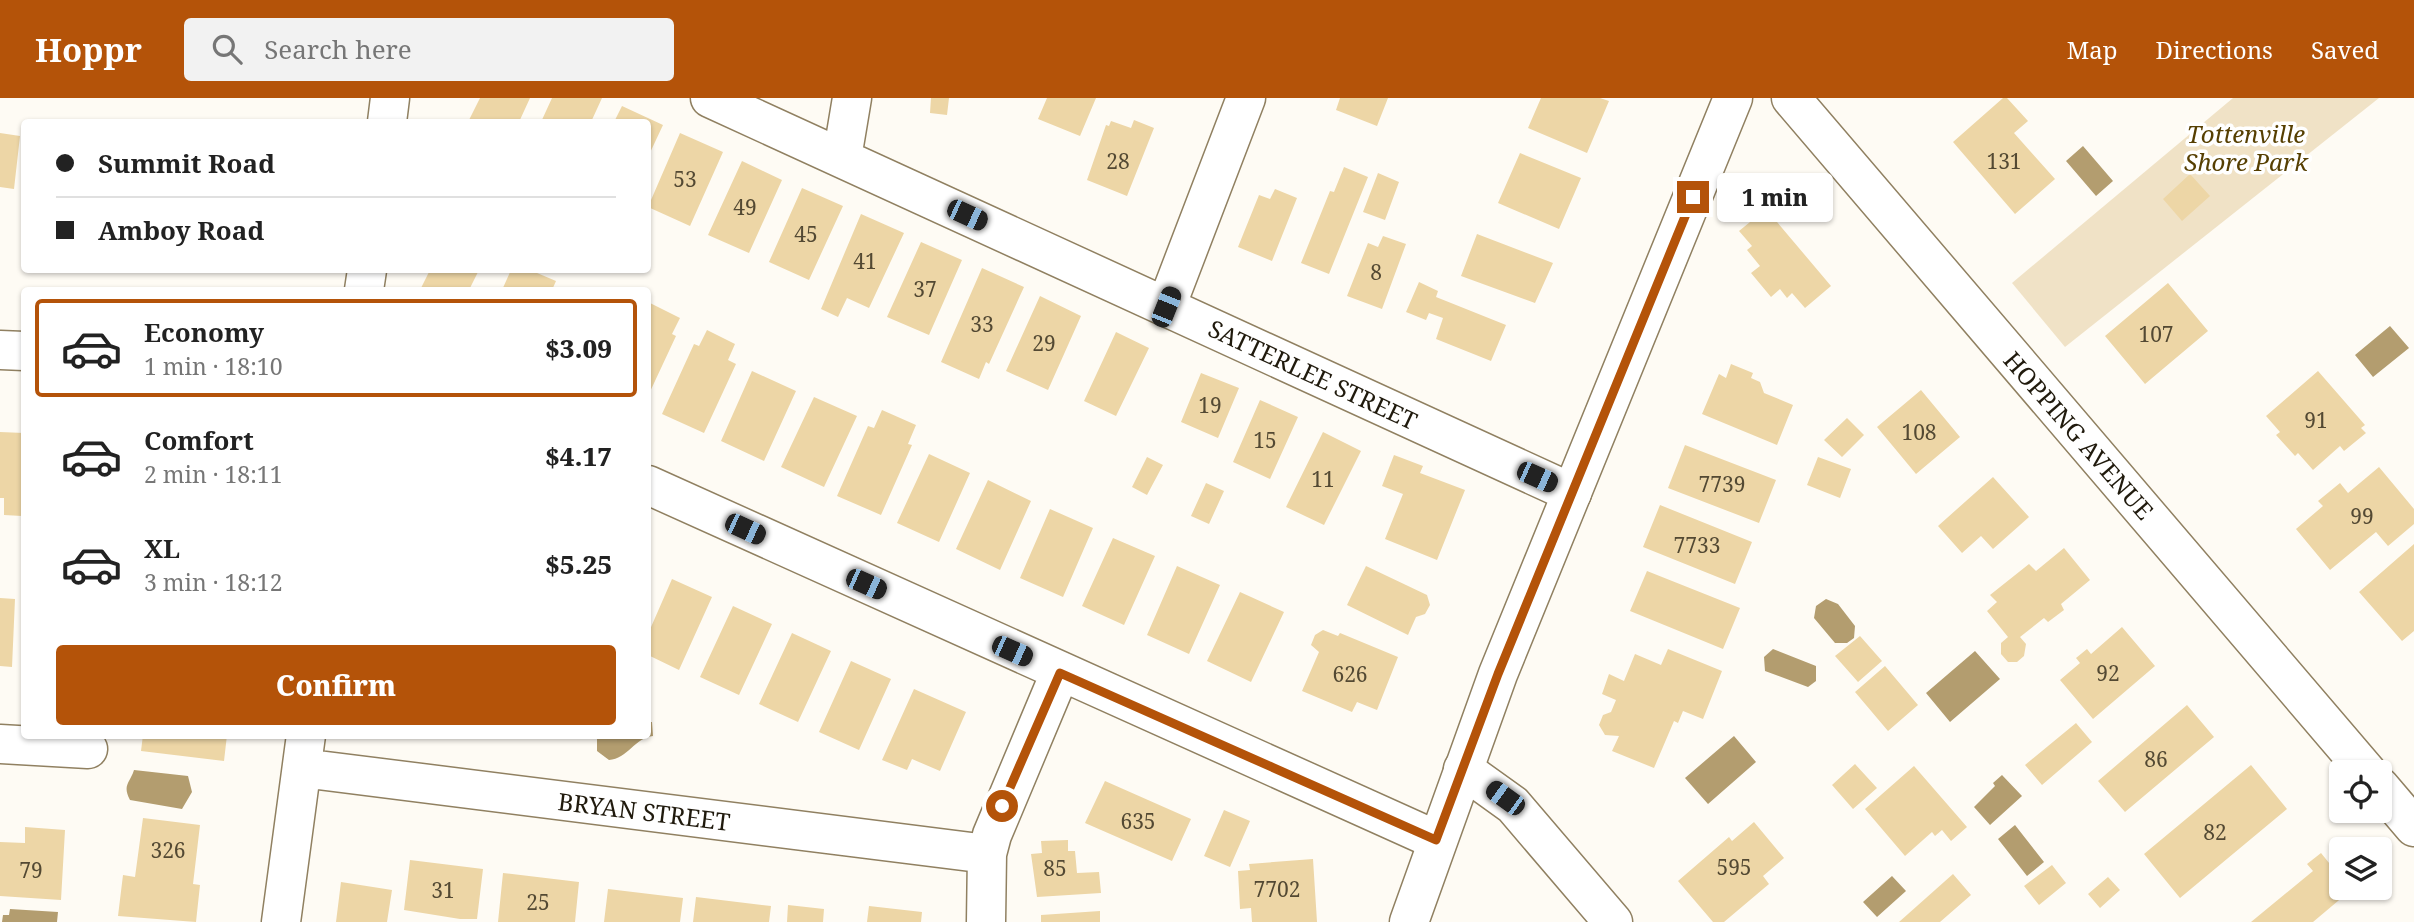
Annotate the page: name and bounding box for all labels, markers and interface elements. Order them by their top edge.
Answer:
search box [184,18,674,81]
text: Hoppr [35,27,142,72]
icon: search [208,30,246,68]
text: Search here [264,31,412,67]
text: Map [2067,33,2118,66]
text: Directions [2156,33,2273,66]
text: Saved [2311,33,2379,66]
park label: Tottenville Shore Park [2184,117,2309,178]
text: Summit Road [98,145,275,181]
house number: 28 [1106,147,1130,175]
house number: 131 [1986,147,2022,175]
house number: 53 [673,165,697,193]
callout: 1 min [1718,172,1833,222]
route end [1677,181,1709,213]
text: 1 min [1742,181,1808,213]
house number: 49 [733,193,757,221]
car [944,197,991,233]
text: Amboy Road [98,212,264,248]
house number: 45 [794,220,818,248]
house number: 41 [853,247,877,275]
house number: 8 [1370,258,1382,286]
house number: 37 [913,275,937,303]
car [1149,284,1184,330]
house number: 33 [970,310,994,338]
street label: SATTERLEE STREET [1203,311,1423,437]
text: Economy [144,314,264,350]
icon: car [60,317,123,380]
house number: 107 [2138,320,2174,348]
house number: 29 [1032,329,1056,357]
text: $3.09 [545,330,612,366]
street label: HOPPING AVENUE [1997,344,2161,526]
text: 1 min · 18:10 [144,350,282,382]
house number: 19 [1198,391,1222,419]
house number: 91 [2304,406,2328,434]
house number: 108 [1901,418,1937,446]
text: Comfort [144,422,254,458]
icon: car [60,425,123,488]
house number: 15 [1253,426,1277,454]
text: $4.17 [545,438,612,474]
text: 2 min · 18:11 [144,458,282,490]
car [1514,459,1561,495]
house number: 11 [1311,465,1335,493]
house number: 7739 [1699,470,1745,498]
house number: 99 [2350,502,2374,530]
car [722,511,769,547]
text: XL [144,530,180,566]
house number: 7733 [1674,531,1720,559]
icon: car [60,533,123,596]
text: $5.25 [545,546,612,582]
text: 3 min · 18:12 [144,566,282,598]
car [843,566,890,602]
car [989,633,1036,669]
button: Confirm [56,645,616,725]
house number: 92 [2096,659,2120,687]
house number: 626 [1332,660,1368,688]
house number: 86 [2144,745,2168,773]
map controls [2329,760,2392,900]
button: locate [2329,760,2392,823]
car [1482,777,1529,819]
street label: BRYAN STREET [556,784,732,838]
route start [986,790,1018,822]
house number: 635 [1120,807,1156,835]
house number: 82 [2203,818,2227,846]
house number: 326 [150,836,186,864]
button: layers [2329,837,2392,900]
house number: 595 [1716,853,1752,881]
house number: 85 [1043,854,1067,882]
house number: 79 [19,856,43,884]
house number: 7702 [1254,875,1300,903]
house number: 31 [431,876,455,904]
house number: 25 [526,888,550,916]

